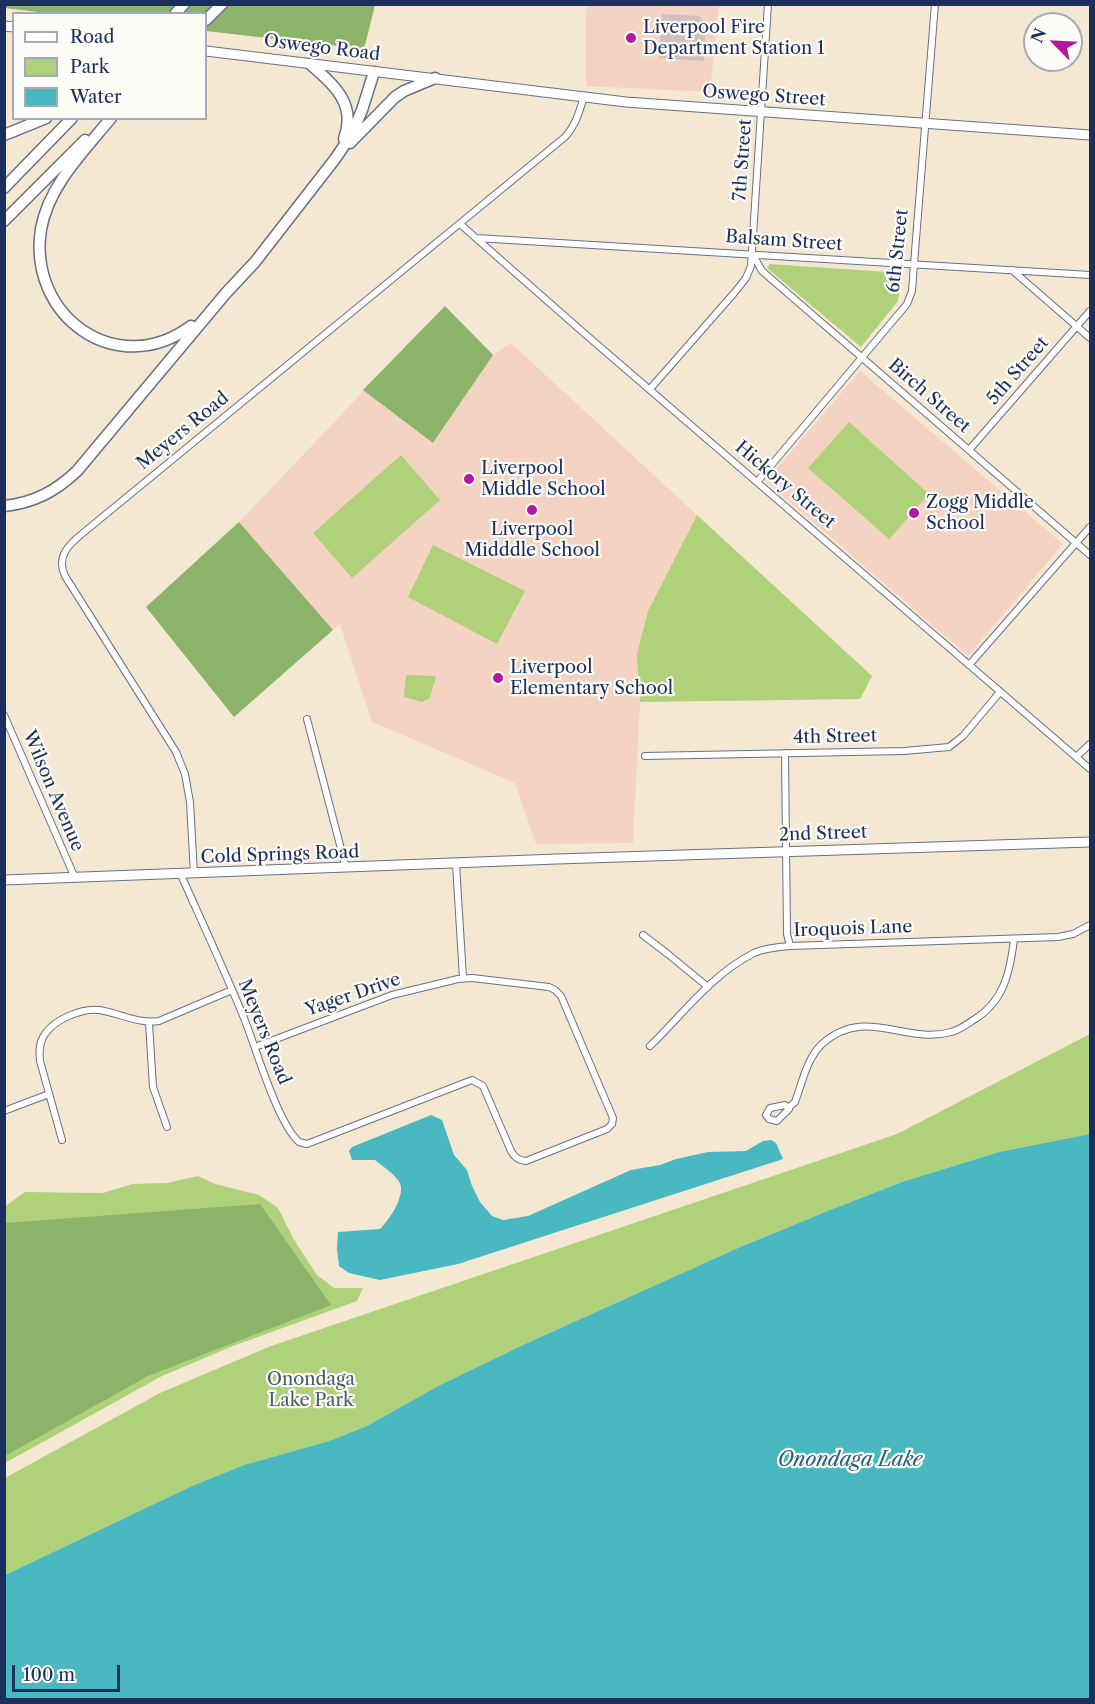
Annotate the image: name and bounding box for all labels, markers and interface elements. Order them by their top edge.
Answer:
legend [12,12,207,120]
north arrow [1023,12,1083,72]
place label: Liverpool Fire Department Station 1 [643,17,825,60]
text: N [1026,25,1050,46]
text: Road [70,26,115,48]
street label: Oswego Road [263,30,381,66]
marker: Liverpool Fire Department Station 1 [624,31,638,45]
text: Park [70,56,109,78]
street label: Oswego Street [702,81,826,111]
text: Water [70,86,122,108]
street label: 7th Street [729,118,757,202]
street label: 6th Street [883,208,913,294]
street label: Balsam Street [725,226,843,256]
street label: 5th Street [983,333,1053,409]
street label: Birch Street [883,354,975,438]
street label: Meyers Road [133,387,233,475]
street label: Hickory Street [730,437,840,533]
place label: Liverpool Middle School [481,458,606,500]
marker: Liverpool Middle School [462,472,476,486]
place label: Zogg Middle School [926,492,1034,534]
marker: Liverpool Midddle School [525,503,539,517]
marker: Zogg Middle School [907,506,921,520]
place label: Liverpool Midddle School [464,519,600,562]
place label: Liverpool Elementary School [510,657,673,700]
marker: Liverpool Elementary School [491,671,505,685]
street label: 4th Street [793,725,877,749]
street label: Wilson Avenue [18,727,88,855]
street label: 2nd Street [778,822,868,846]
street label: Cold Springs Road [200,841,360,869]
street label: Iroquois Lane [793,916,913,942]
street label: Yager Drive [303,969,403,1021]
street label: Meyers Road [233,976,295,1088]
park label: Onondaga Lake Park [267,1369,355,1412]
water label: Onondaga Lake [777,1448,923,1472]
scale bar [15,1653,123,1691]
text: 100 m [23,1664,75,1686]

